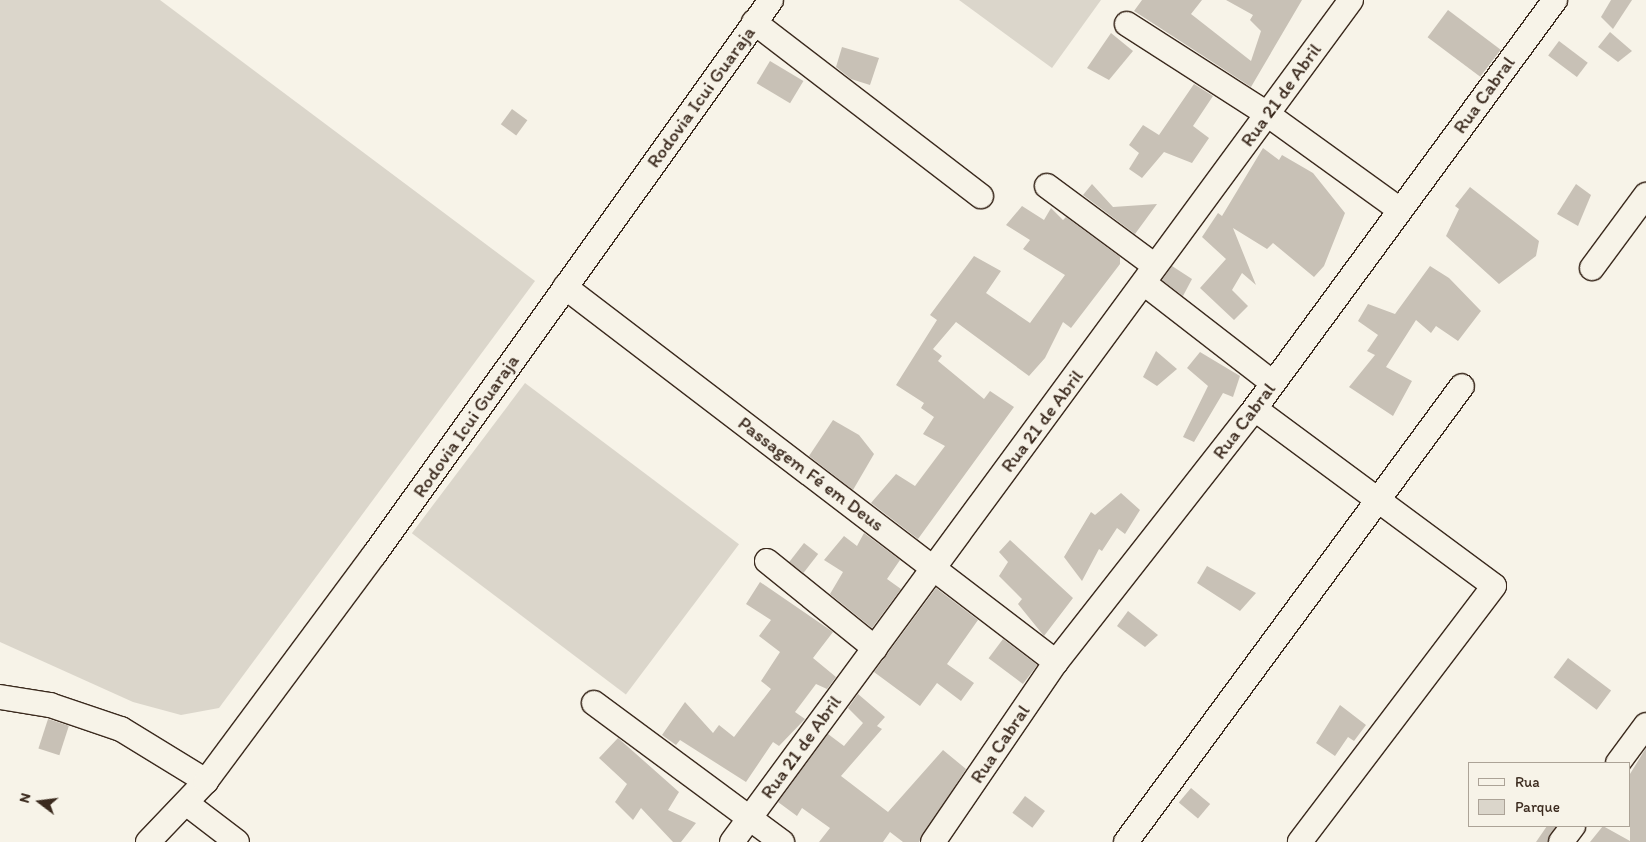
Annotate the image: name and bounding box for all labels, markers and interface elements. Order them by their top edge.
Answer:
street label: Rodovia Icui Guaraja [642,22,760,172]
street label: Rua 21 de Abril [1236,39,1326,151]
street label: Rua Cabral [1448,52,1520,138]
street label: Rodovia Icui Guaraja [408,350,524,502]
street label: Rua 21 de Abril [996,365,1088,477]
street label: Rua Cabral [1208,378,1280,464]
street label: Passagem Fé em Deus [733,411,889,537]
street label: Rua 21 de Abril [756,691,846,803]
street label: Rua Cabral [966,701,1034,787]
legend [1468,762,1631,827]
text: Rua [1515,773,1540,791]
north arrow [15,777,65,827]
text: N [16,791,34,805]
text: Parque [1515,798,1560,816]

